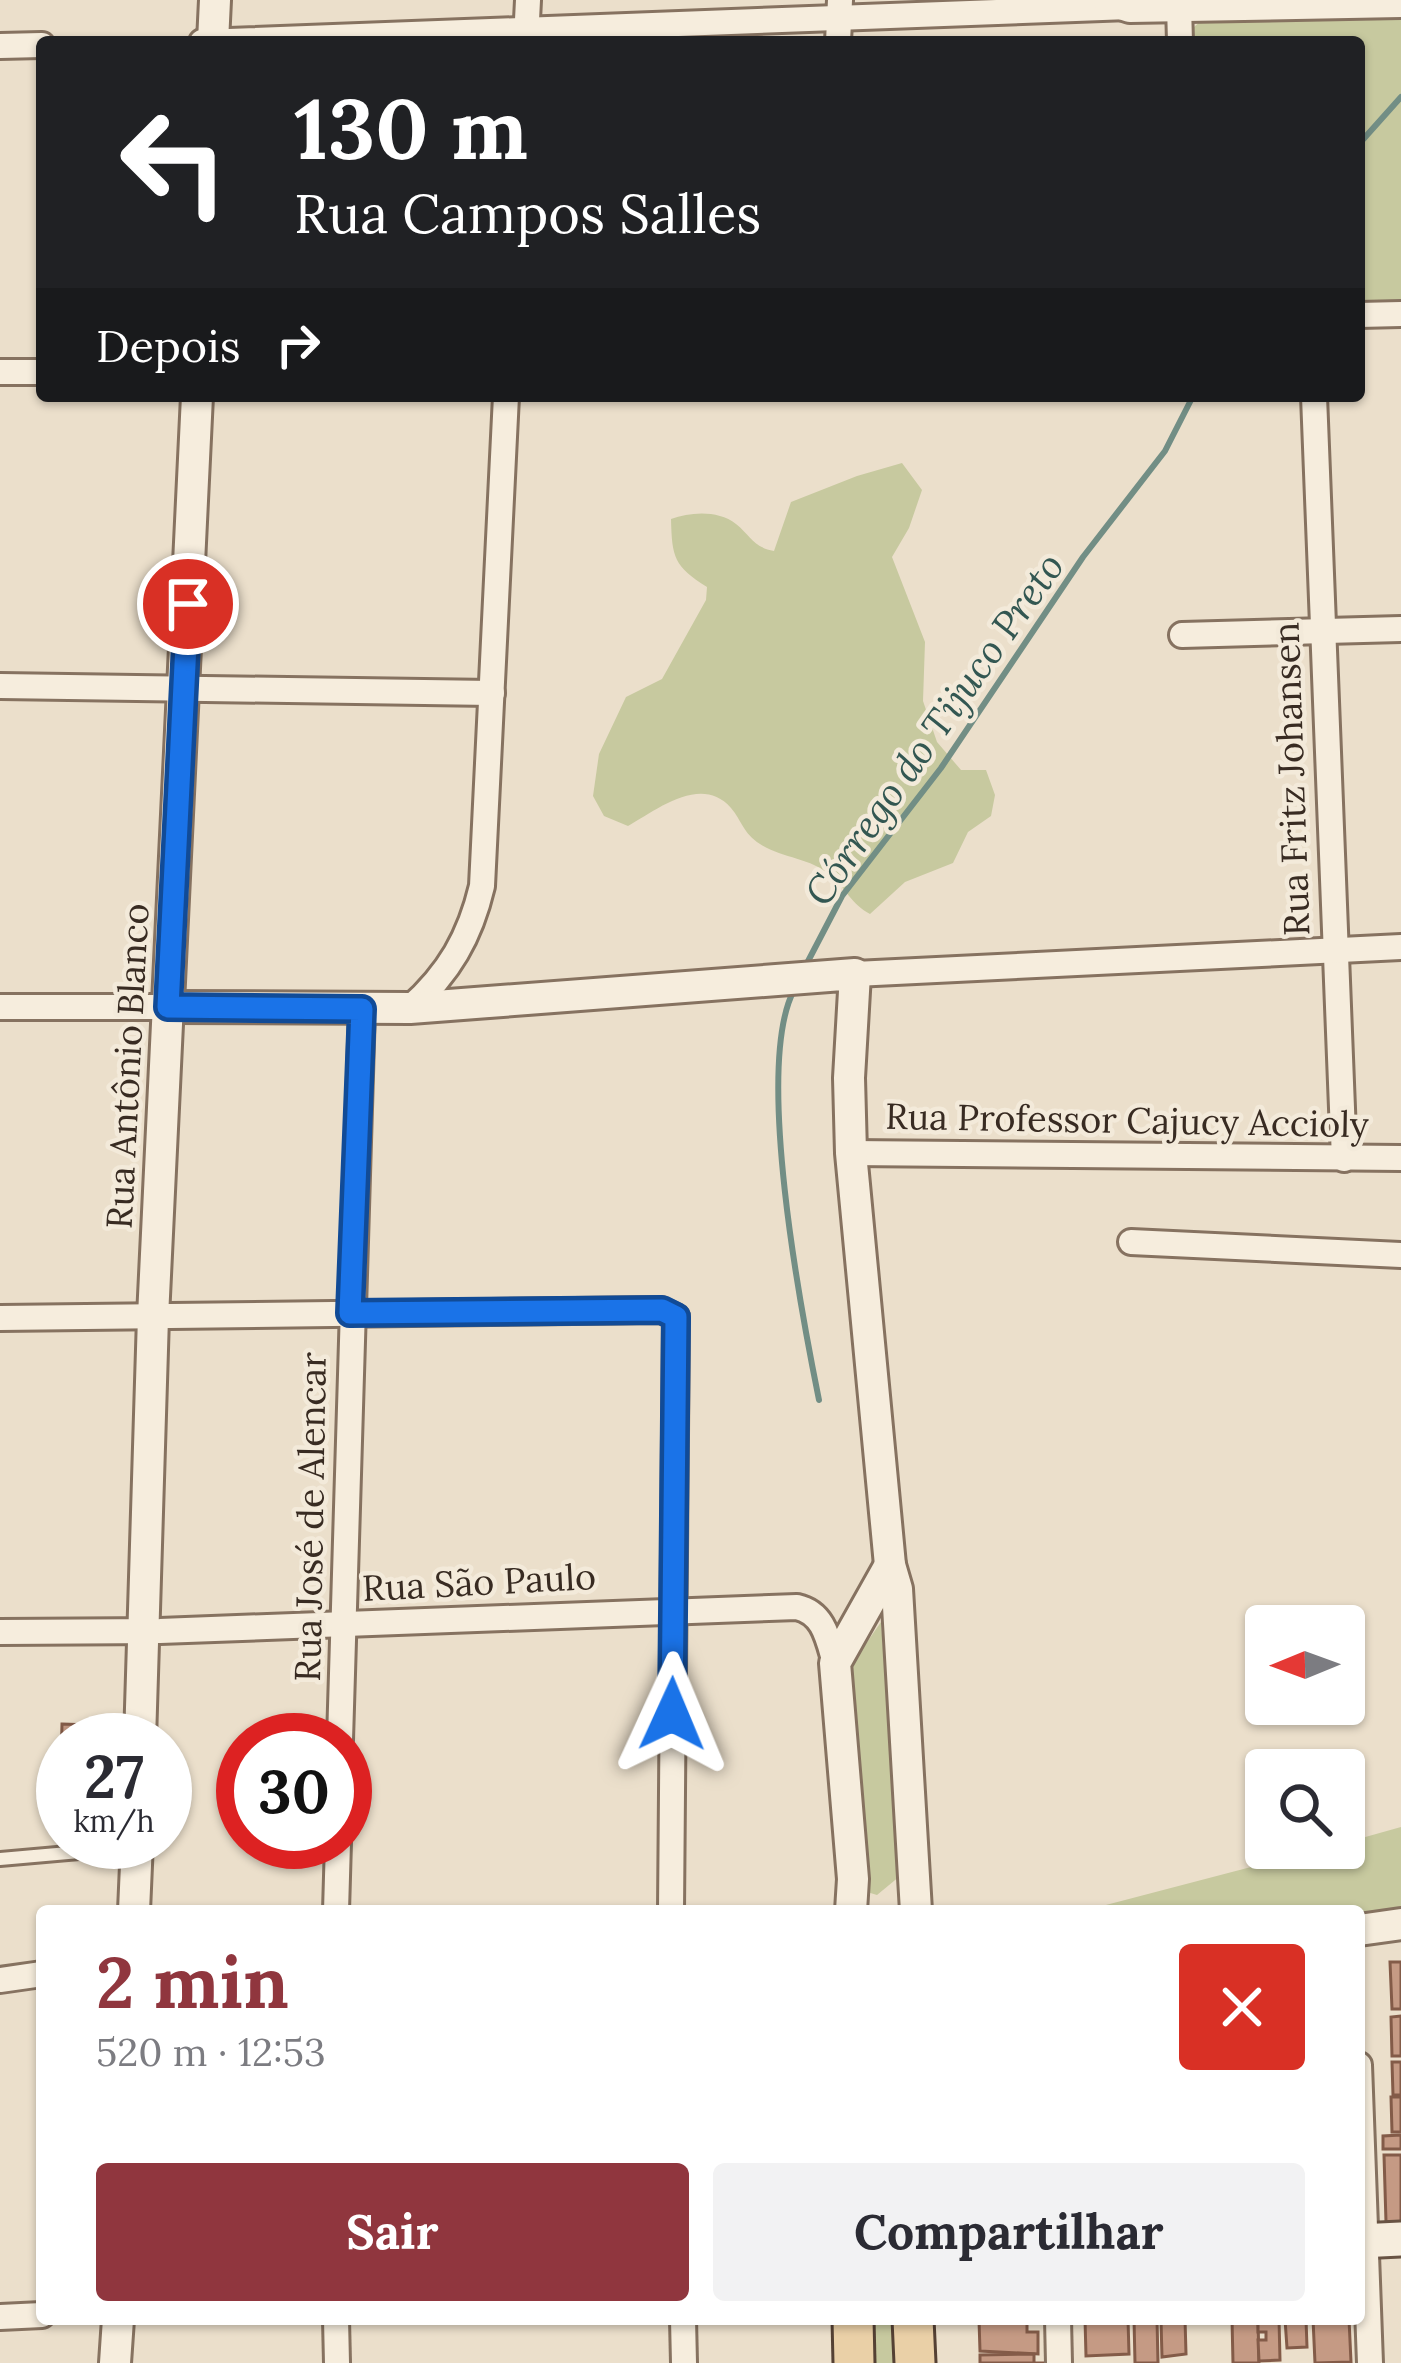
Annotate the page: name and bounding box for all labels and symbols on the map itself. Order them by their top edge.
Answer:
water label: Córrego do Tijuco Preto [793,543,1075,915]
pin [137,553,239,655]
street label: Rua Fritz Johansen [1263,621,1319,937]
street label: Rua Antônio Blanco [95,902,159,1230]
street label: Rua Professor Cajucy Accioly [885,1093,1369,1147]
street label: Rua José de Alencar [284,1351,336,1682]
street label: Rua São Paulo [361,1553,597,1611]
north arrow [1245,1605,1365,1725]
position arrow [609,1651,735,1777]
speed limit sign: 30 [216,1713,372,1869]

